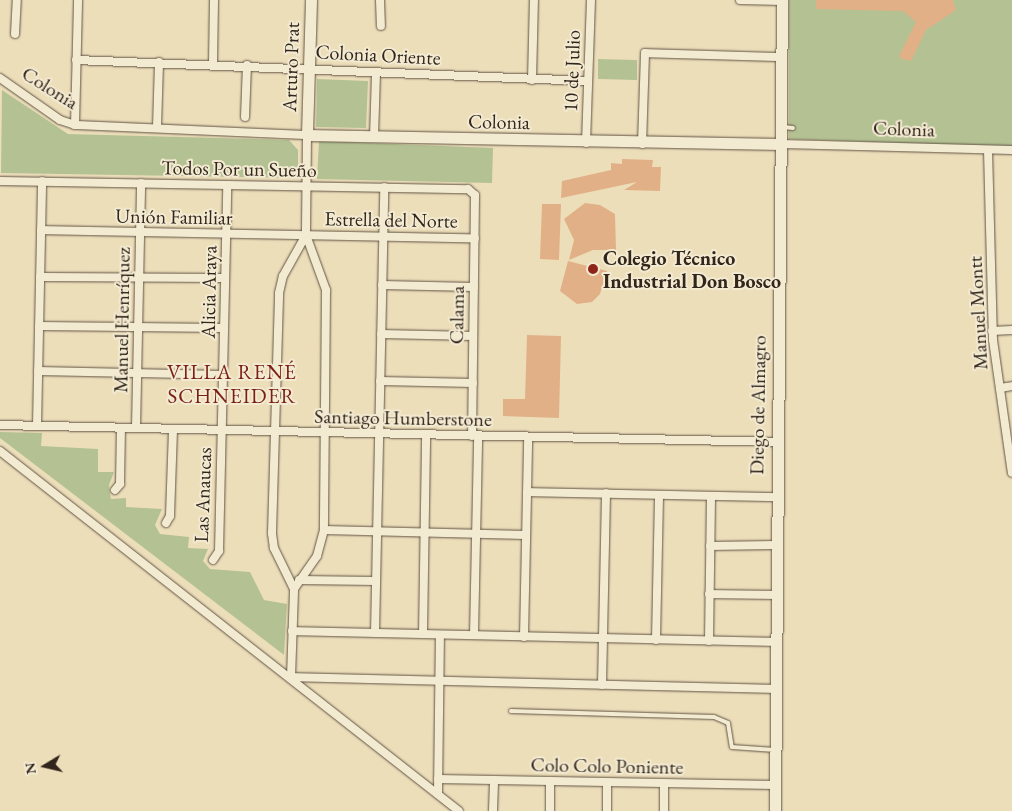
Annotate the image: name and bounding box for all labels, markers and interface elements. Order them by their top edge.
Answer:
street label: Arturo Prat [277,22,305,112]
street label: 10 de Julio [559,30,585,112]
street label: Colonia Oriente [315,40,441,70]
street label: Colonia [17,61,83,115]
street label: Colonia [468,109,530,135]
street label: Colonia [873,116,935,142]
street label: Todos Por un Sueño [161,156,317,182]
street label: Unión Familiar [115,204,233,230]
street label: Estrella del Norte [324,207,458,233]
street label: Alicia Araya [196,245,222,339]
place label: Colegio Técnico Industrial Don Bosco [603,246,781,293]
street label: Manuel Henríquez [109,247,135,393]
street label: Manuel Montt [963,255,993,371]
marker: Colegio Técnico Industrial Don Bosco [587,263,599,275]
street label: Calama [444,286,470,344]
street label: Diego de Almagro [745,335,771,475]
district label: VILLA RENÉ SCHNEIDER [166,359,298,409]
street label: Santiago Humberstone [314,404,492,432]
street label: Las Anaucas [189,447,217,543]
north arrow [20,741,70,791]
street label: Colo Colo Poniente [530,753,684,779]
text: N [20,761,40,775]

